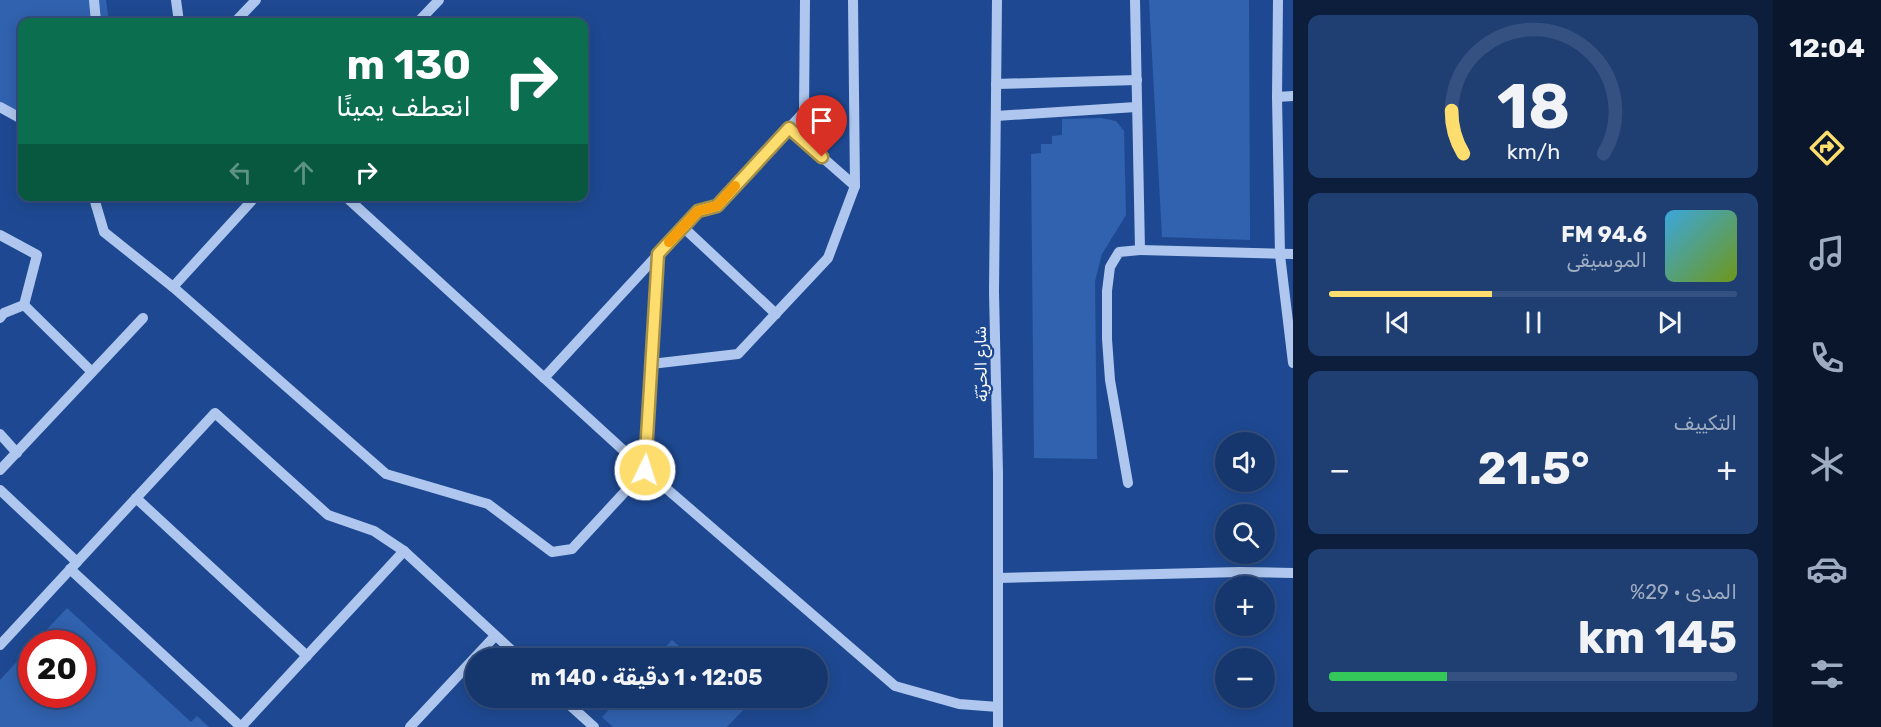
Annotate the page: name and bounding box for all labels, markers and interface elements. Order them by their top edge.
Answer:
text: 12:04 [1789,32,1865,64]
text: 130 m [346,40,471,90]
icon: right [492,42,570,120]
text: 18 [1496,70,1570,144]
text: انعطف يمينًا [336,91,471,123]
pin [796,95,847,157]
icon: arrive [805,104,838,137]
icon: directions [1806,127,1848,169]
text: km/h [1506,139,1560,164]
icon: left [224,156,257,189]
icon: ahead [287,156,320,189]
icon: right [350,156,383,189]
text: 94.6 FM [1561,221,1647,248]
icon: music [1806,232,1848,274]
text: الموسيقى [1566,248,1647,272]
icon: previous [1381,306,1414,339]
icon: pause [1517,306,1550,339]
icon: next [1653,306,1686,339]
street label: شارع الحرّيّة [971,326,993,402]
icon: phone [1806,337,1848,379]
text: التكييف [1674,411,1737,435]
map controls [1215,432,1275,708]
button: sound [1215,432,1275,492]
position arrow [613,438,677,502]
text: 21.5° [1477,442,1589,495]
icon: climate [1806,443,1848,485]
text: − [1329,450,1350,489]
text: + [1716,450,1737,489]
button: search [1215,504,1275,564]
icon: car [1806,548,1848,590]
button: + [1215,576,1275,636]
text: المدى · 29% [1630,580,1737,604]
text: 145 km [1578,611,1737,664]
speed limit sign: 20 [18,630,96,708]
button: − [1215,648,1275,708]
icon: filters [1806,653,1848,695]
text: 12:05 · 1 دقيقة · 140 m [530,664,763,691]

